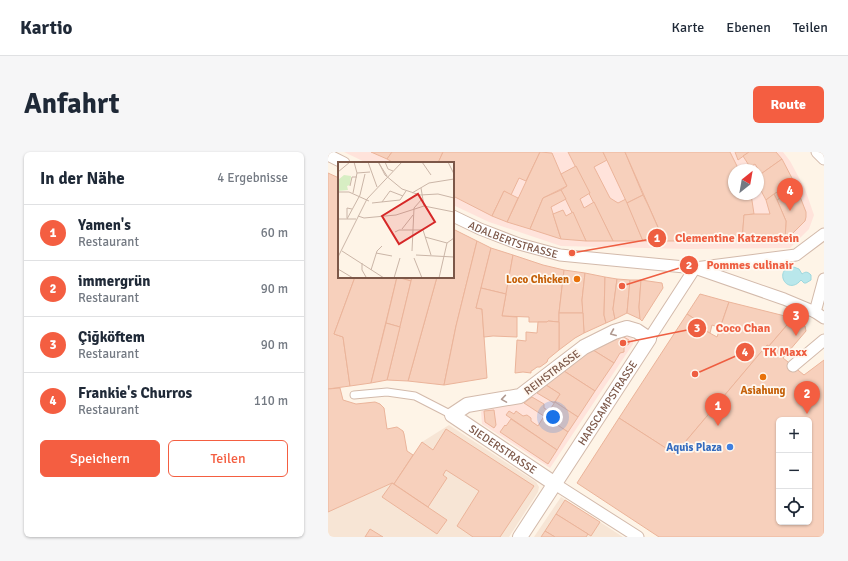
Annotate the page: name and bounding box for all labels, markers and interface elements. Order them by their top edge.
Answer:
text: Kartio [20,16,73,40]
text: Karte [672,19,704,36]
text: Ebenen [726,19,771,36]
text: Teilen [793,19,828,36]
button: Route [753,86,824,123]
text: Anfahrt [24,87,120,121]
inset map [338,162,454,278]
north arrow [728,164,764,200]
text: In der Nähe [40,168,125,189]
text: 4 Ergebnisse [217,170,288,186]
pin: 4 [777,178,803,211]
text: Yamen's [78,216,131,234]
street label: ADALBERTSTRASSE [466,218,559,261]
text: 1 [49,225,57,241]
text: 60 m [261,225,288,241]
callout: Clementine Katzenstein [647,226,807,250]
text: 1 [654,231,661,246]
text: Clementine Katzenstein [675,231,800,246]
text: Restaurant [78,234,139,250]
callout: Pommes culinair [679,253,802,277]
text: 2 [686,258,692,273]
text: Pommes culinair [707,258,794,273]
text: immergrün [78,272,150,290]
place label: Loco Chicken [506,273,569,286]
marker: Loco Chicken [572,274,582,284]
text: 2 [49,281,57,297]
text: 90 m [261,281,288,297]
text: Restaurant [78,290,139,306]
pin: 3 [783,303,809,336]
callout: Coco Chan [687,316,778,340]
text: 3 [694,321,700,336]
text: Coco Chan [716,321,771,336]
text: Çiğköftem [78,328,145,346]
one-way arrow [610,328,617,336]
text: 3 [49,337,57,353]
text: 90 m [261,337,288,353]
callout: TK Maxx [735,340,815,364]
text: 4 [742,345,749,360]
text: TK Maxx [763,345,807,360]
text: Restaurant [78,346,139,362]
street label: REIHSTRASSE [522,347,583,398]
street label: HARSCAMPSTRASSE [575,358,640,448]
marker: Asiahung [758,372,768,382]
pin: 2 [794,381,820,414]
text: Frankie's Churros [78,384,192,402]
place label: Asiahung [741,384,785,397]
text: 4 [49,393,57,409]
text: 110 m [254,393,288,409]
pin: 1 [705,393,731,426]
one-way arrow [501,394,507,403]
text: Restaurant [78,402,139,418]
your location [543,407,563,427]
map controls [776,417,812,525]
button: + [776,417,812,453]
street label: SIEDERSTRASSE [466,422,539,477]
button: Speichern [40,440,160,477]
button: Teilen [168,440,288,477]
place label: Aquis Plaza [666,441,722,454]
marker: Aquis Plaza [725,442,735,452]
button: − [776,453,812,489]
button: locate [776,489,812,525]

